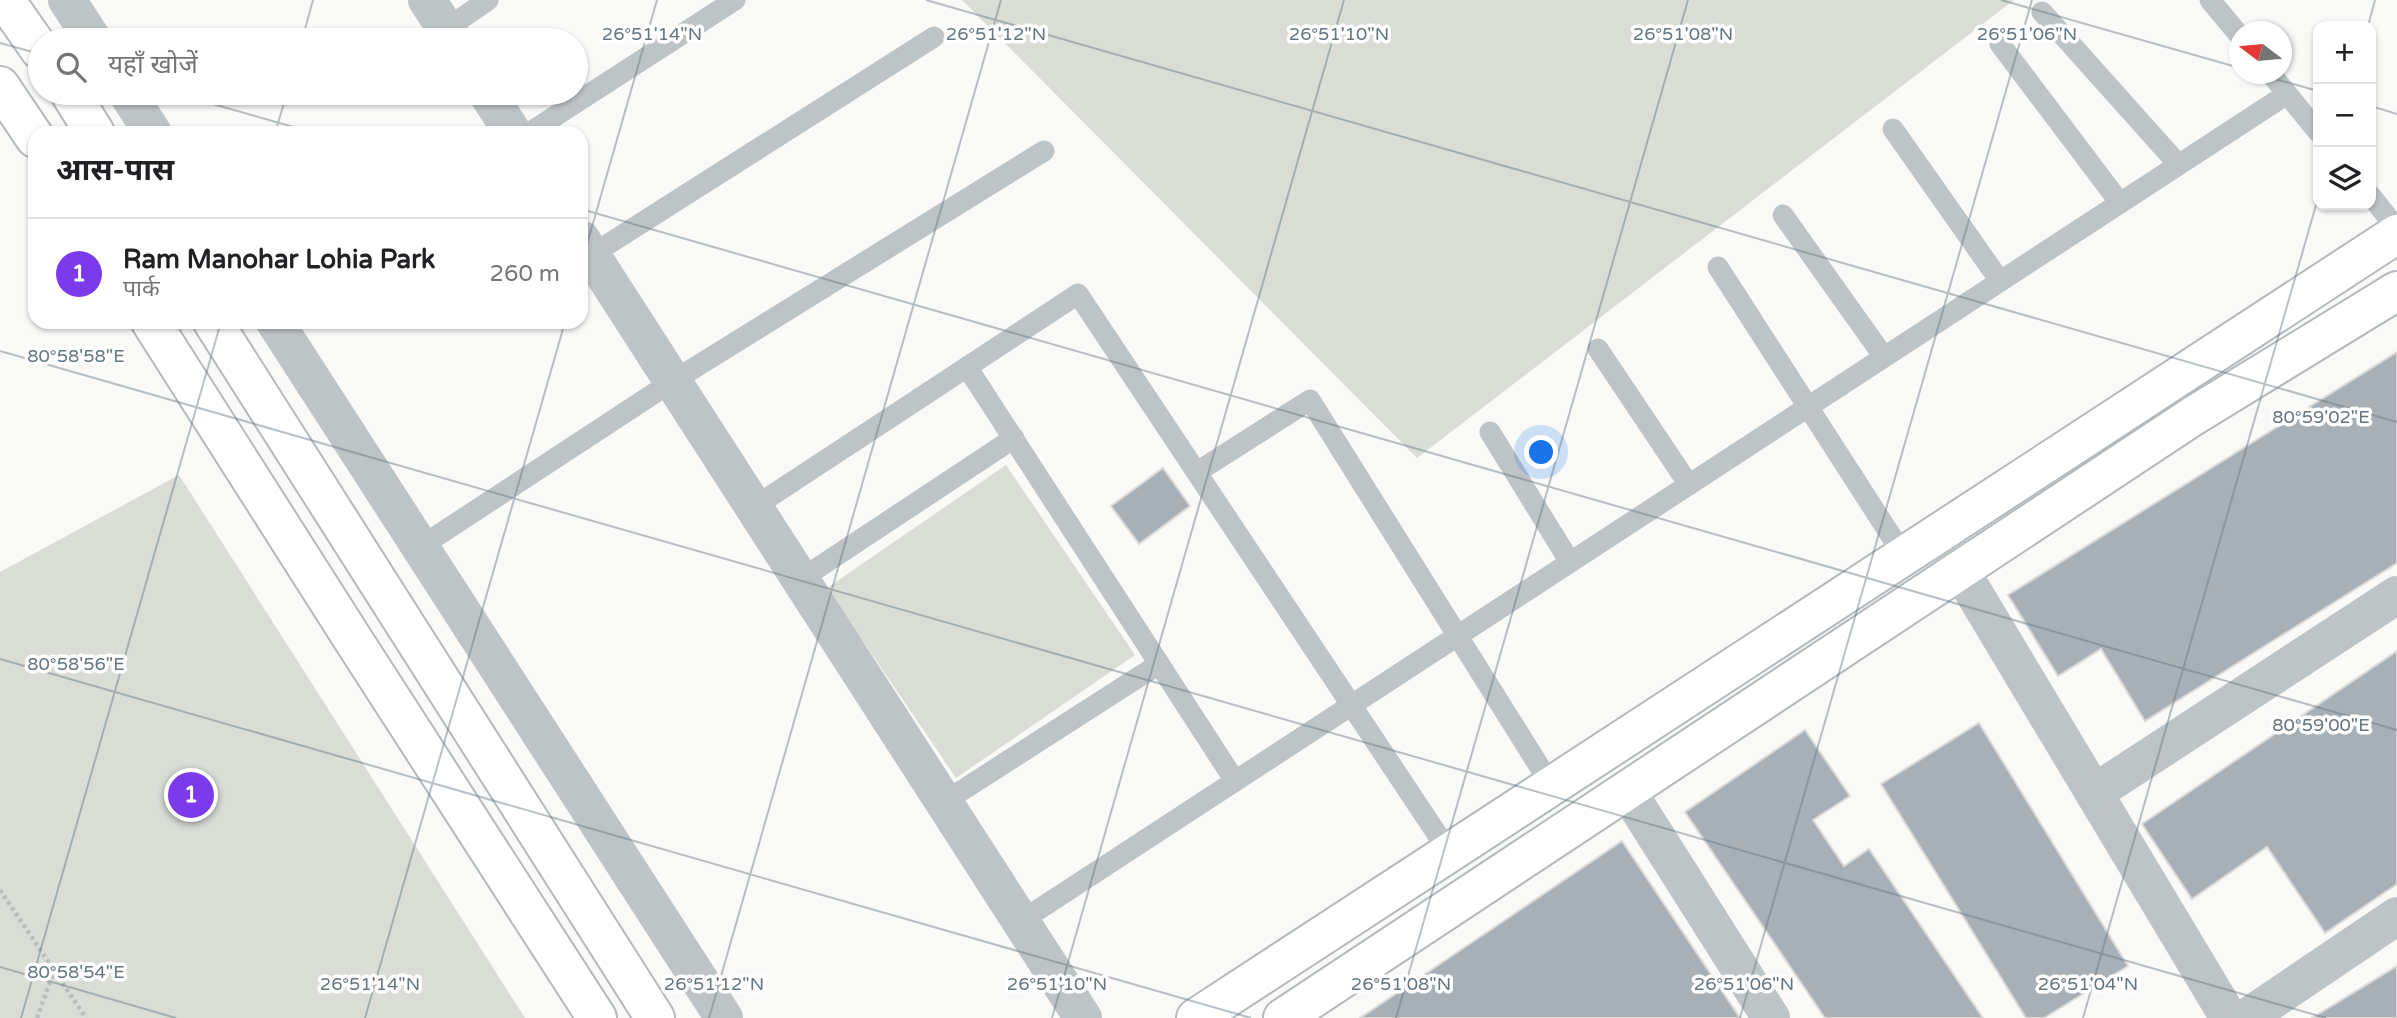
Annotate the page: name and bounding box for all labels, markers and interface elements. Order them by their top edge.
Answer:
north arrow [2229,21,2292,84]
map controls [2313,21,2376,210]
button: + [2313,21,2376,84]
text: 26°51'14"N [602,23,702,45]
text: 26°51'12"N [946,23,1046,45]
text: 26°51'10"N [1289,23,1389,45]
text: 26°51'08"N [1633,23,1733,45]
text: 26°51'06"N [1977,23,2077,45]
search box [28,28,588,105]
icon: search [52,48,90,86]
text: यहाँ खोजें [108,49,198,80]
button: − [2313,84,2376,147]
button: layers [2313,147,2376,210]
text: आस-पास [56,152,174,189]
text: Ram Manohar Lohia Park [123,244,435,275]
text: 1 [72,260,86,288]
text: 260 m [490,260,560,288]
text: पार्क [123,275,160,303]
text: 80°58'58"E [27,345,125,367]
text: 80°59'02"E [2272,406,2370,428]
your location [1524,435,1558,469]
text: 80°58'56"E [27,653,125,675]
text: 80°59'00"E [2272,714,2370,736]
pin: 1 [168,769,214,821]
text: 80°58'54"E [27,961,125,983]
text: 26°51'14"N [320,973,420,995]
text: 26°51'12"N [664,973,764,995]
text: 26°51'10"N [1007,973,1107,995]
text: 26°51'08"N [1351,973,1451,995]
text: 26°51'06"N [1694,973,1794,995]
text: 26°51'04"N [2038,973,2138,995]

